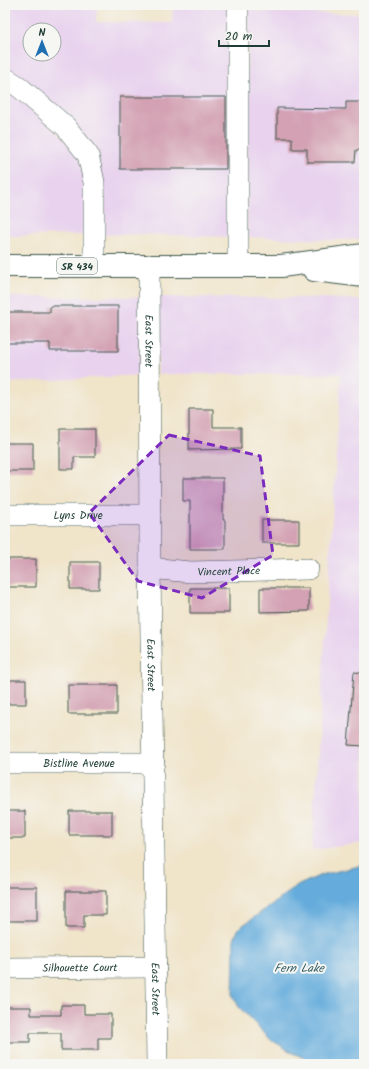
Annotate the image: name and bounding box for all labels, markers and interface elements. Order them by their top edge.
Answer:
north arrow [22,22,62,62]
scale bar [219,22,269,48]
text: N [39,24,46,42]
text: 20 m [225,27,253,46]
road number: SR 434 [57,258,97,274]
street label: East Street [139,315,157,368]
street label: Lyns Drive [53,507,103,525]
street label: Vincent Place [197,562,260,582]
street label: East Street [141,638,160,692]
street label: Bistline Avenue [43,755,115,773]
street label: Silhouette Court [42,959,118,978]
water label: Fern Lake [274,959,326,978]
street label: East Street [146,962,164,1016]

